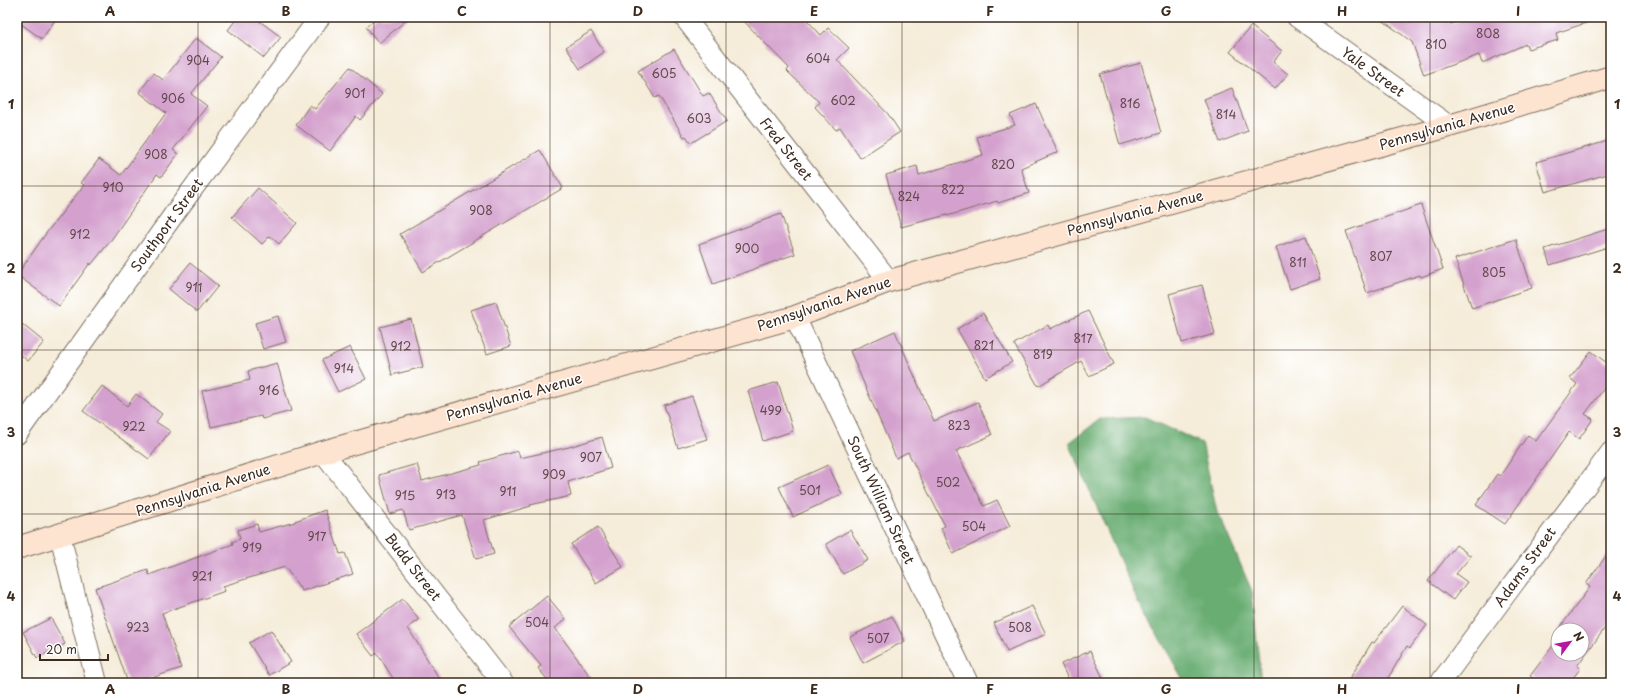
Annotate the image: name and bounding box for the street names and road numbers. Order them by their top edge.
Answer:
street label: Yale Street [1337,42,1409,102]
street label: Pennsylvania Avenue [1376,96,1518,155]
street label: Fred Street [755,113,818,185]
street label: Southport Street [125,173,208,276]
street label: Pennsylvania Avenue [1064,184,1206,241]
street label: Pennsylvania Avenue [754,271,894,336]
street label: Pennsylvania Avenue [443,367,585,426]
street label: South William Street [842,432,921,568]
street label: Pennsylvania Avenue [133,458,273,521]
street label: Adams Street [1489,522,1561,611]
street label: Budd Street [380,528,447,605]

